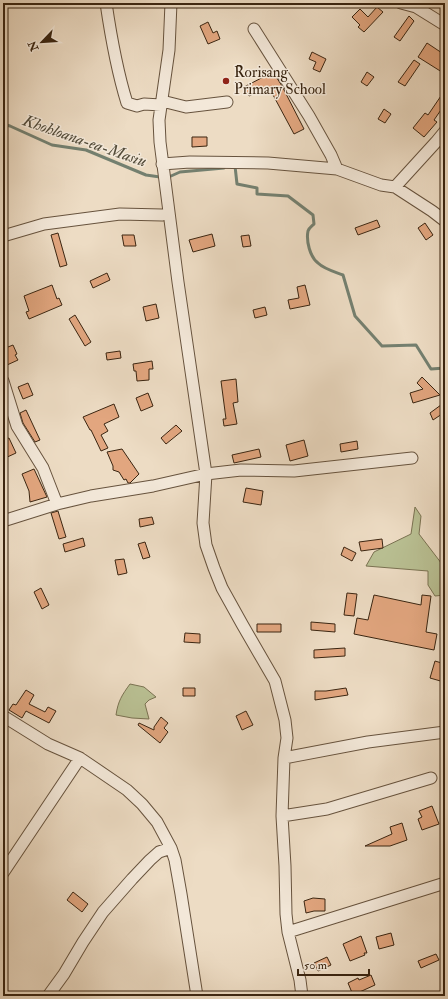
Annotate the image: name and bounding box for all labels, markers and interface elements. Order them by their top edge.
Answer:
north arrow [22,22,62,62]
text: N [25,38,42,54]
place label: Rorisang Primary School [234,63,326,99]
marker: Rorisang Primary School [221,76,231,86]
water label: Khohloana-ea-Masiu [19,110,149,172]
scale bar [298,951,369,977]
text: 50 m [304,958,328,973]

